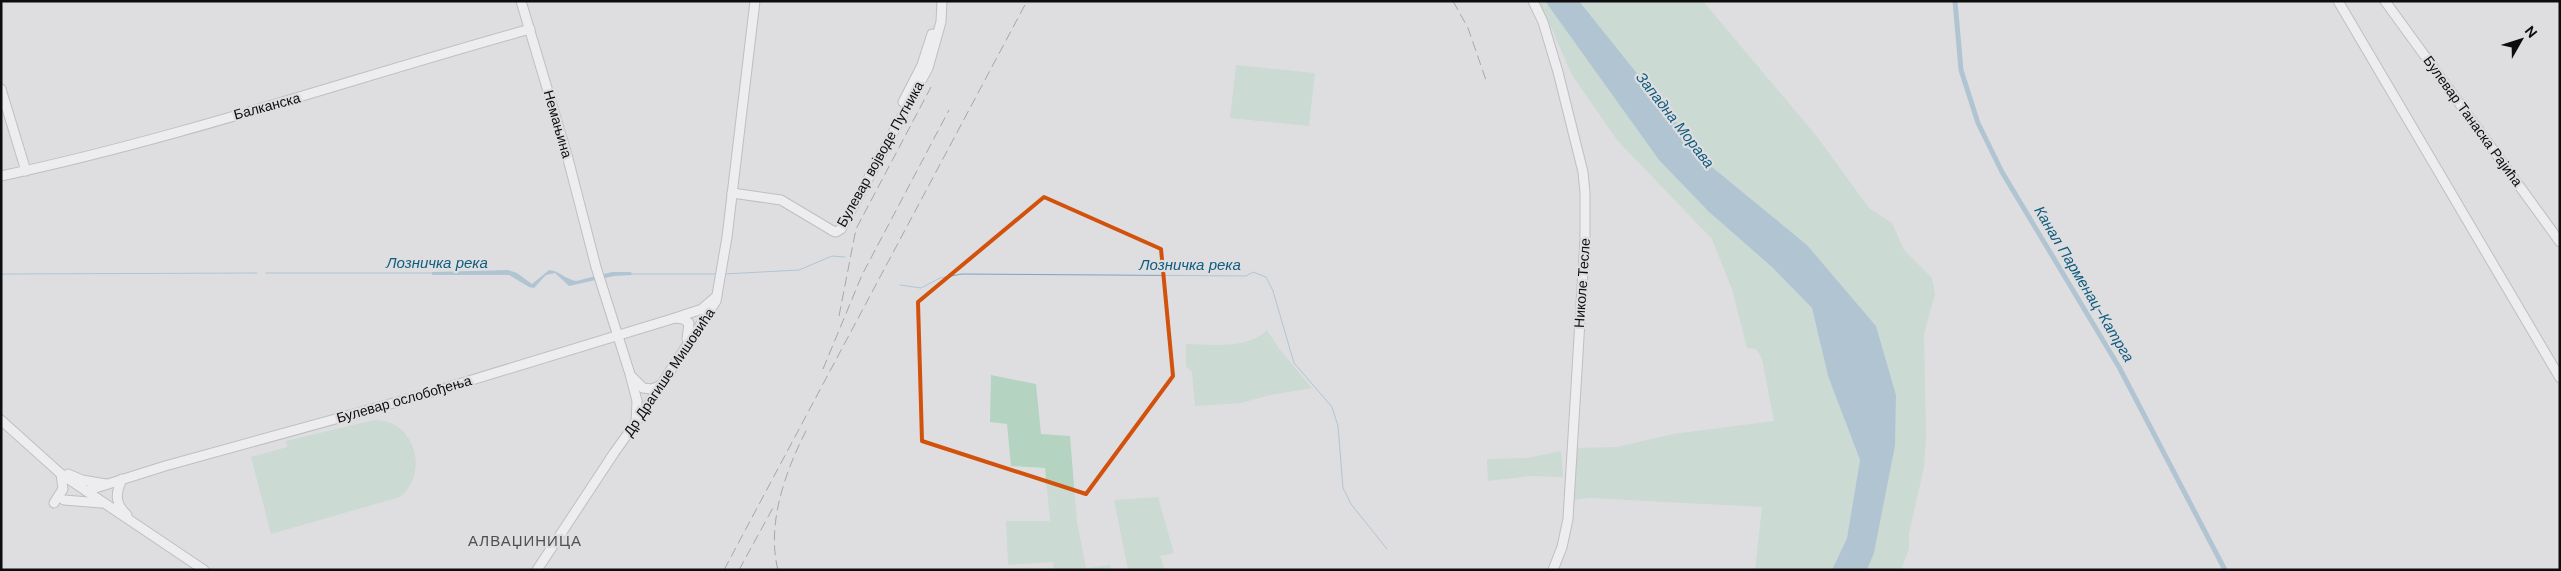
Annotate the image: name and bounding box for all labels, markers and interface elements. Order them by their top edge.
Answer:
north arrow [2496,15,2546,65]
text: N [2521,22,2541,41]
street label: Булевар Танаска Рајића [2419,52,2527,190]
water label: Западна Морава [1631,68,1719,172]
street label: Булевар војводе Путника [832,78,928,230]
street label: Балканска [232,88,303,124]
street label: Немањина [540,88,576,160]
water label: Канал Парменац-Катрга [2029,202,2139,366]
street label: Николе Тесле [1570,237,1594,328]
water label: Лозничка река [385,253,488,273]
water label: Лозничка река [1138,255,1241,275]
street label: Др Драгише Мишовића [619,304,719,440]
street label: Булевар ослобођења [334,371,474,427]
district label: АЛВАЏИНИЦА [468,531,582,551]

